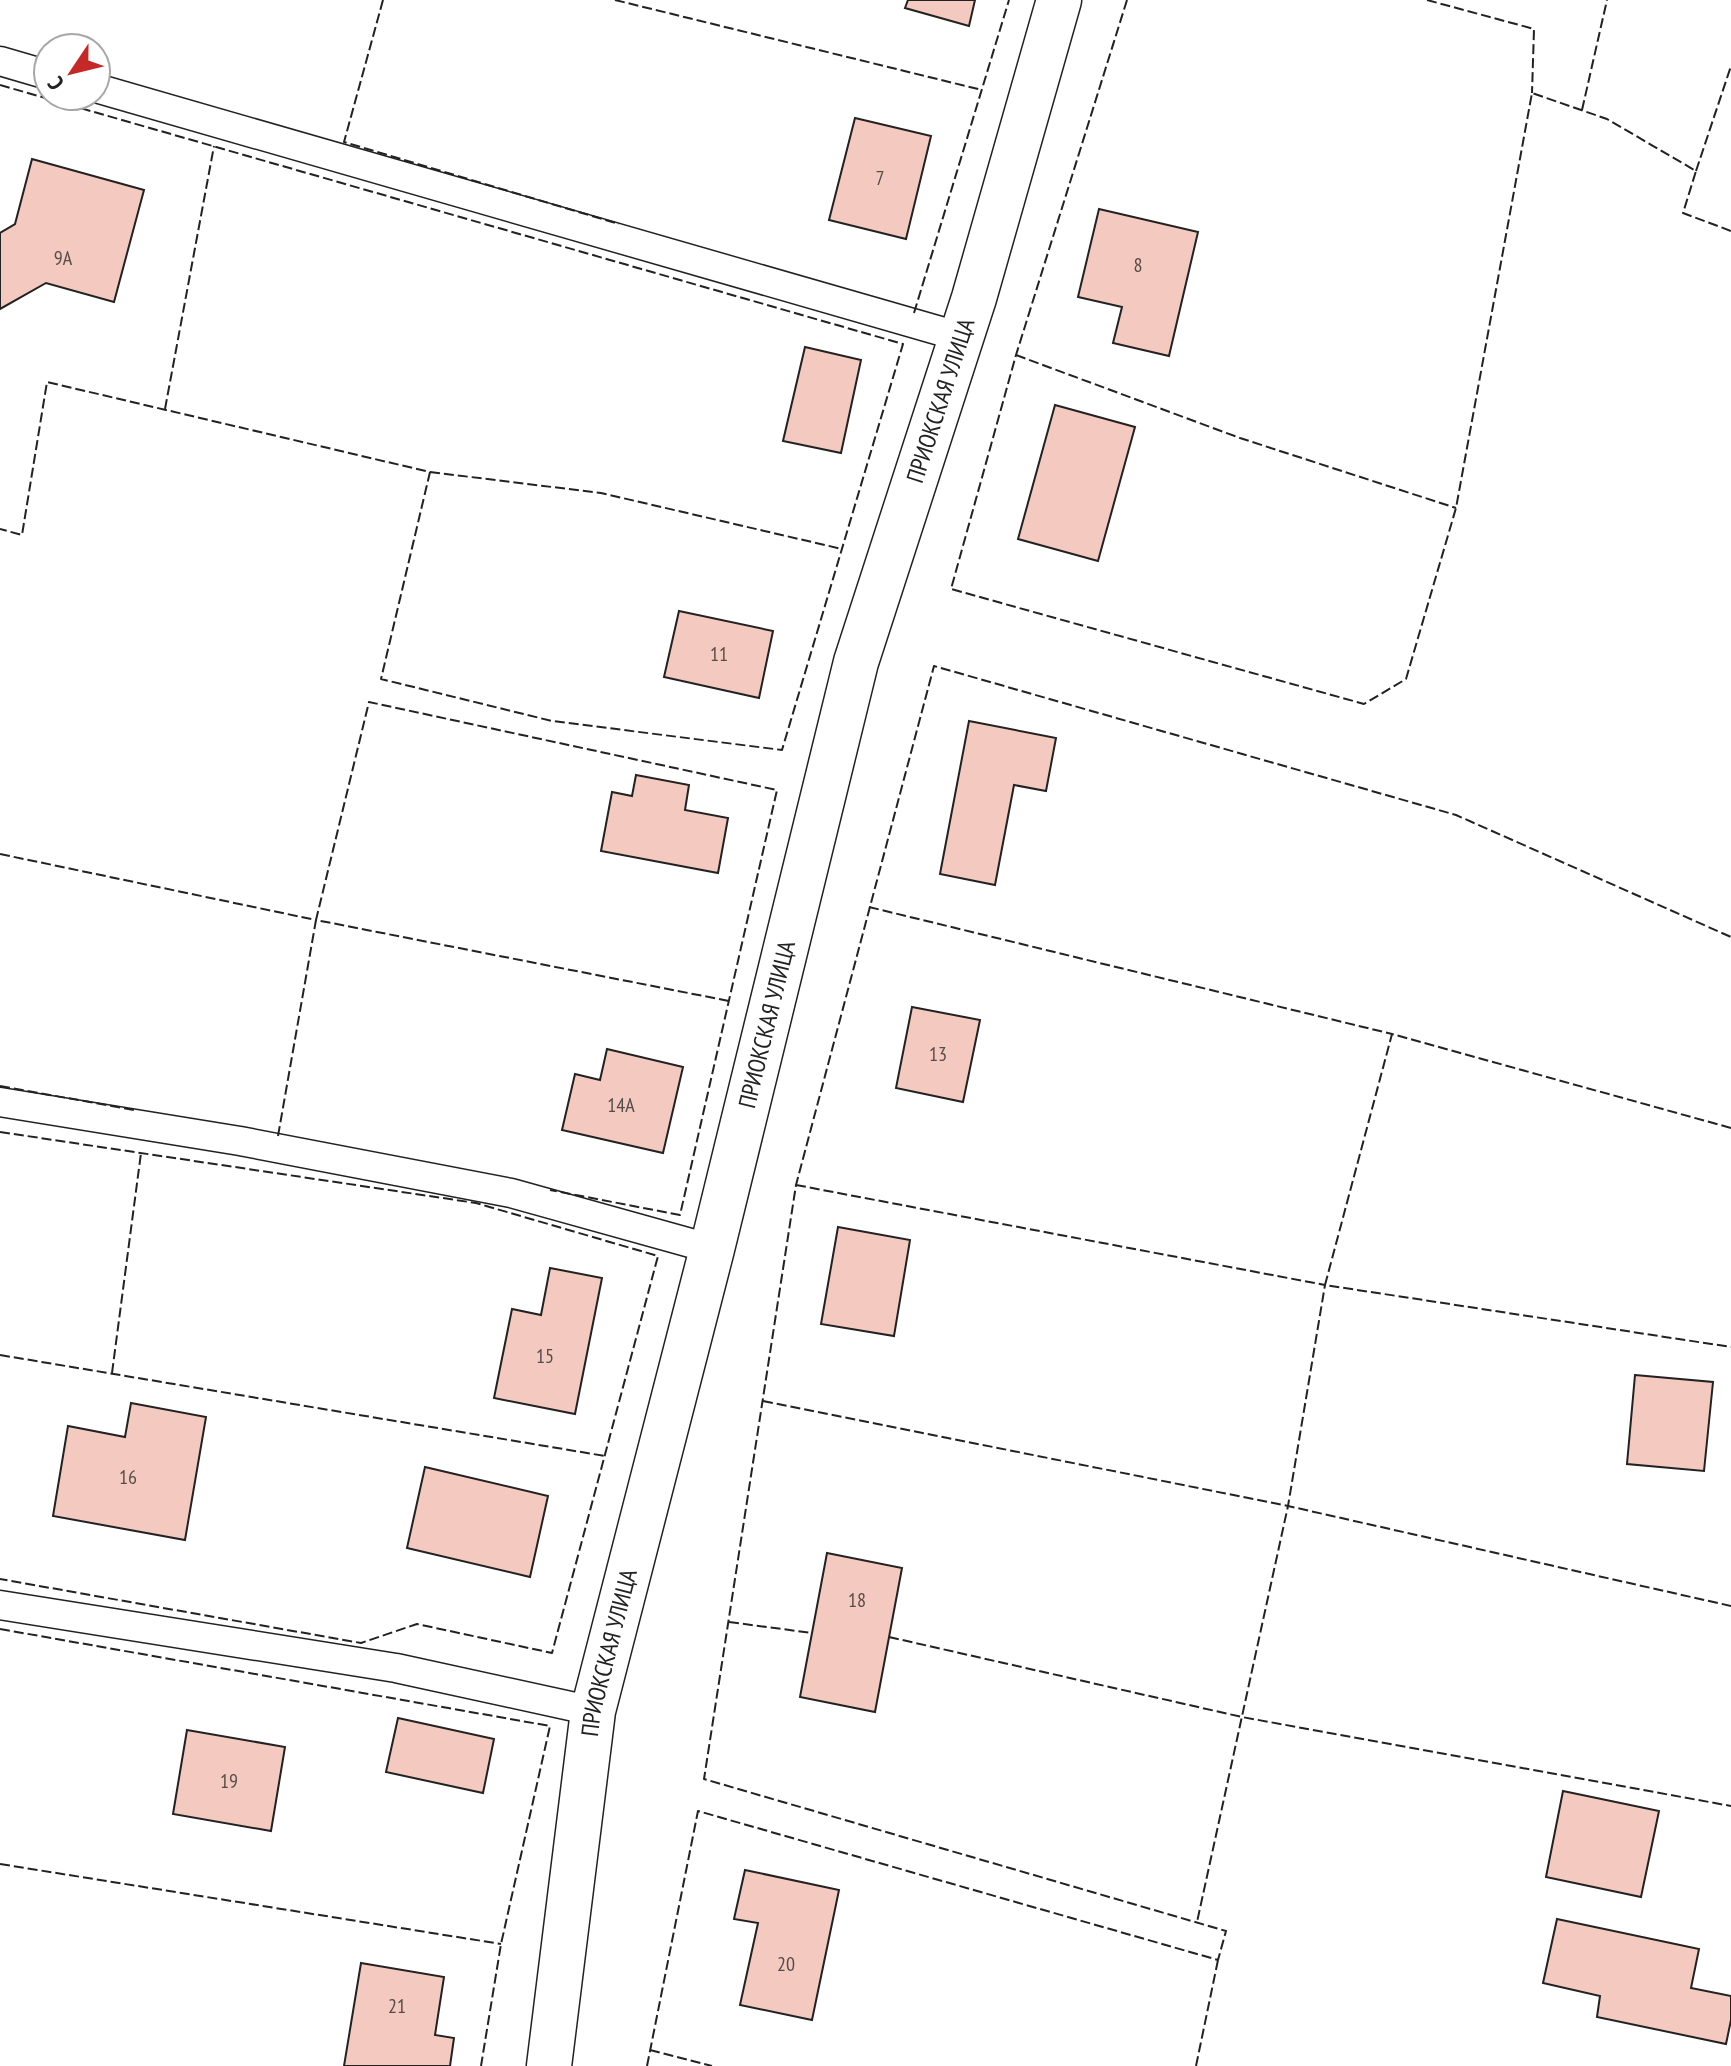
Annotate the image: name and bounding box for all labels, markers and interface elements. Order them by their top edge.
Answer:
north arrow [32,32,112,112]
text: С [41,71,70,96]
house number: 7 [876,165,885,191]
house number: 9А [54,245,73,271]
house number: 8 [1134,252,1143,278]
street label: ПРИОКСКАЯ УЛИЦА [899,314,982,487]
house number: 11 [710,641,728,667]
street label: ПРИОКСКАЯ УЛИЦА [731,937,802,1111]
house number: 13 [929,1041,947,1067]
house number: 14А [607,1092,635,1118]
house number: 15 [536,1343,554,1369]
house number: 16 [119,1464,137,1490]
street label: ПРИОКСКАЯ УЛИЦА [574,1565,644,1738]
house number: 18 [848,1587,866,1613]
house number: 19 [220,1768,238,1794]
house number: 20 [777,1951,795,1977]
house number: 21 [388,1993,406,2019]

